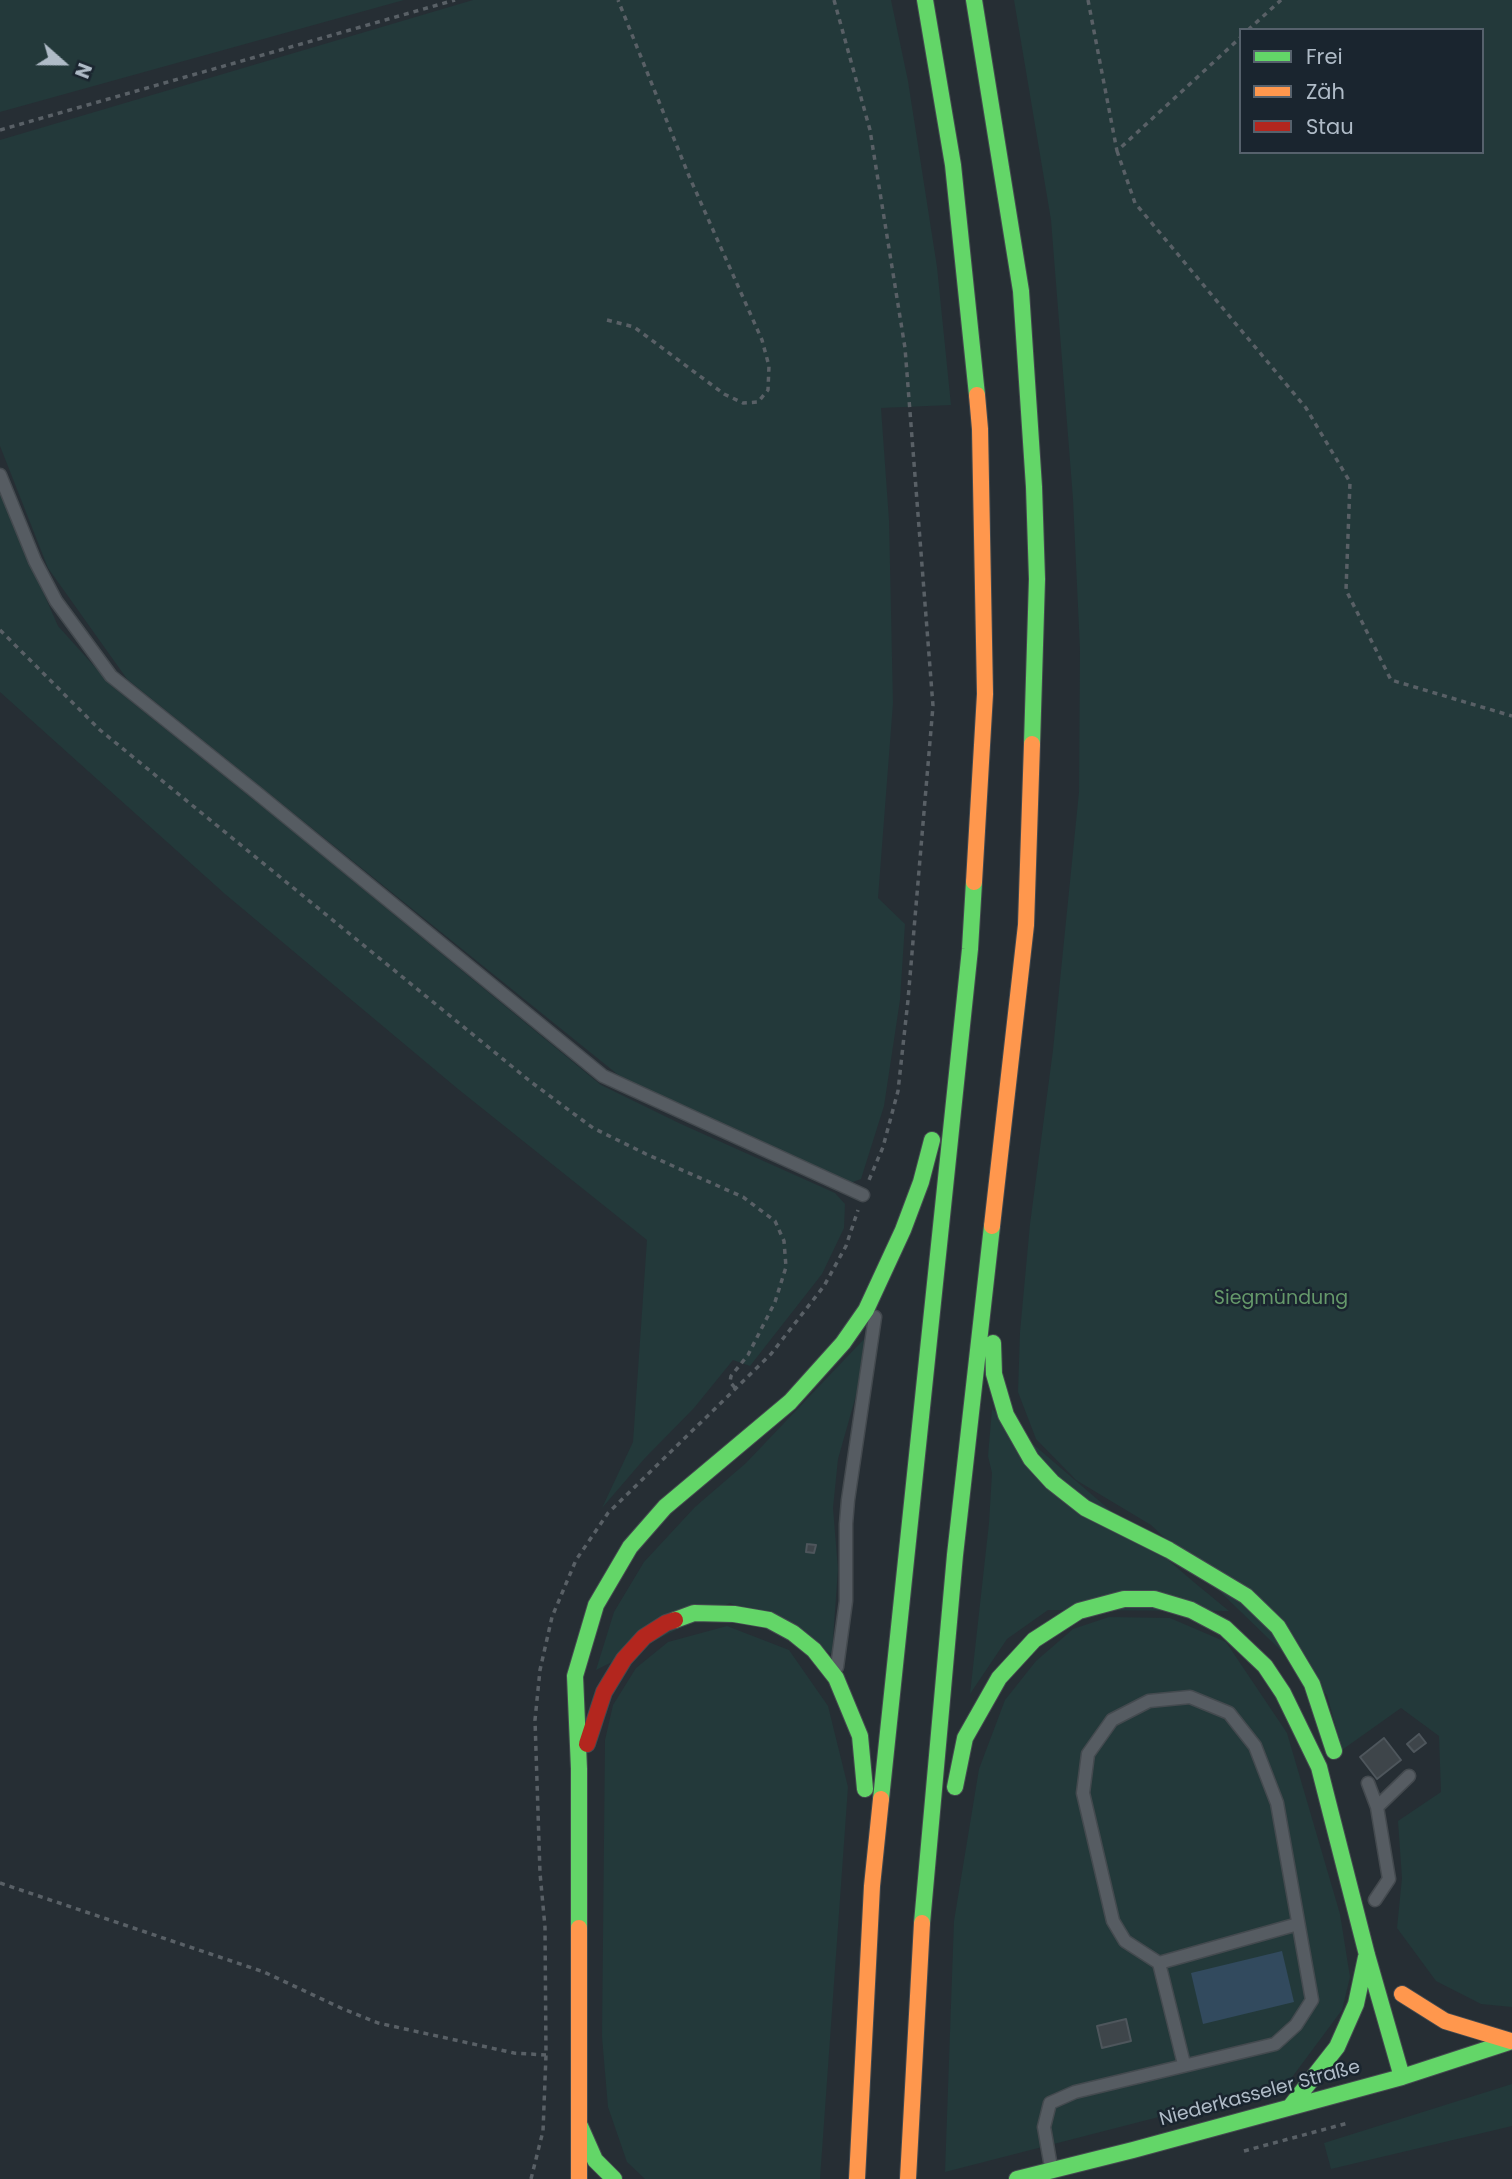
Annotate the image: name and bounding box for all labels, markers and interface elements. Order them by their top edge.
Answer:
north arrow [28,28,98,98]
legend [1239,28,1484,154]
text: Frei [1306,42,1343,71]
text: N [68,59,98,82]
text: Zäh [1306,77,1345,106]
text: Stau [1306,112,1354,141]
park label: Siegmündung [1214,1288,1348,1310]
street label: Niederkasseler Straße [1157,2056,1363,2132]

